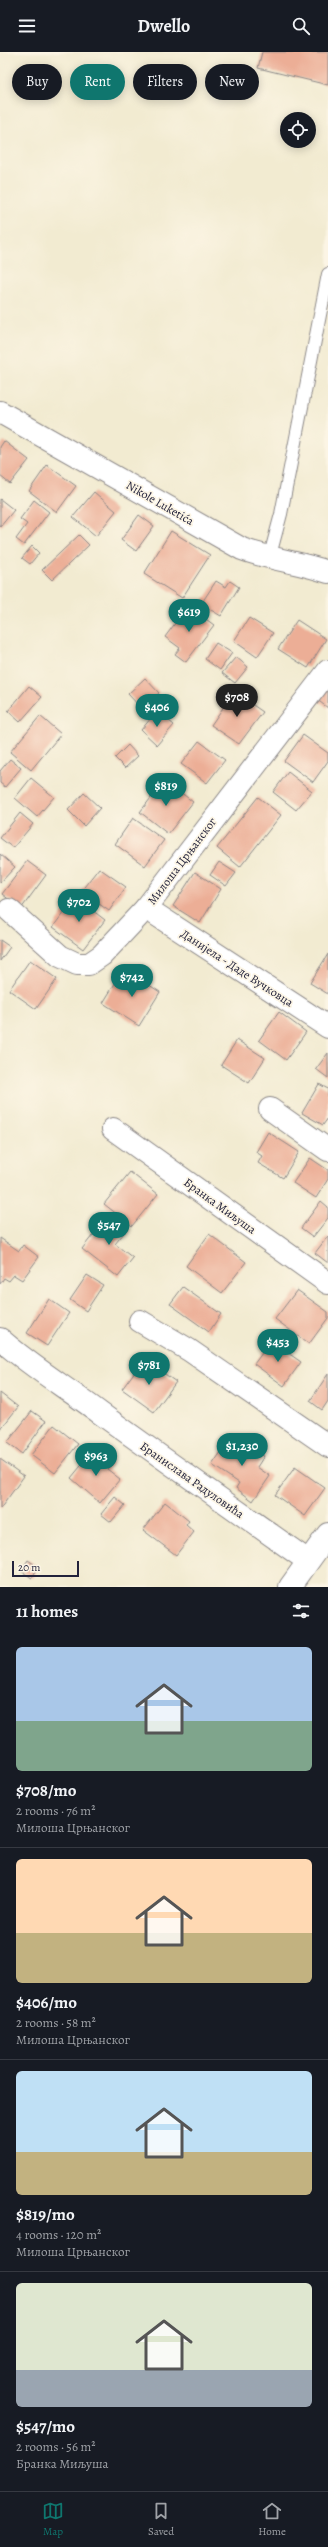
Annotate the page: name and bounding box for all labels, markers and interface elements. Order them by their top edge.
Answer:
text: Dwello [138,14,190,38]
icon: menu [16,15,38,37]
icon: search [290,15,312,37]
chip: Buy [12,64,62,100]
chip: Rent [70,64,125,100]
chip: Filters [133,64,197,100]
chip: New [205,64,259,100]
map controls [280,112,316,148]
button: locate [280,112,316,148]
street label: Nikole Luketića [123,477,197,529]
pin: $619 [165,599,213,633]
text: $619 [178,603,200,620]
pin: $708 [213,684,261,718]
text: $708 [225,688,249,705]
pin: $406 [133,694,181,728]
text: $406 [145,698,169,715]
pin: $819 [142,773,190,807]
text: $819 [155,777,177,794]
street label: Милоша Црњанског [144,814,220,908]
pin: $702 [55,889,103,923]
text: $702 [67,893,91,910]
street label: Данијела - Даде Вучковца [178,926,297,1011]
pin: $742 [108,964,156,998]
text: $742 [120,968,144,985]
street label: Бранка Миљуша [181,1174,260,1238]
pin: $547 [85,1212,133,1246]
text: $547 [97,1216,121,1233]
pin: $453 [254,1329,302,1363]
text: $453 [266,1333,290,1350]
pin: $781 [125,1352,173,1386]
text: $781 [138,1356,160,1373]
pin: $1,230 [209,1433,275,1467]
text: $1,230 [226,1437,258,1454]
street label: Бранислава Радуловића [137,1438,247,1522]
pin: $963 [72,1443,120,1477]
text: $963 [84,1447,108,1464]
scale bar [12,1559,79,1578]
text: 20 m [18,1560,40,1575]
text: 11 homes [16,1600,78,1623]
icon: filters [290,1600,312,1622]
icon: home [128,1673,200,1745]
text: $708/mo [16,1779,77,1802]
text: 2 rooms · 76 m² [16,1802,95,1819]
text: Милоша Црњанског [16,1819,130,1836]
icon: home [128,1885,200,1957]
text: $406/mo [16,1991,77,2014]
text: 2 rooms · 58 m² [16,2014,96,2031]
text: Милоша Црњанског [16,2031,130,2048]
icon: home [128,2097,200,2169]
text: $819/mo [16,2203,75,2226]
text: 4 rooms · 120 m² [16,2226,101,2243]
text: Милоша Црњанског [16,2243,130,2260]
icon: home [128,2309,200,2381]
text: $547/mo [16,2415,75,2438]
text: 2 rooms · 56 m² [16,2438,96,2455]
text: Бранка Миљуша [16,2455,109,2472]
tab: Map [42,2500,64,2539]
tab: Saved [148,2500,174,2539]
tab: Home [258,2500,286,2539]

